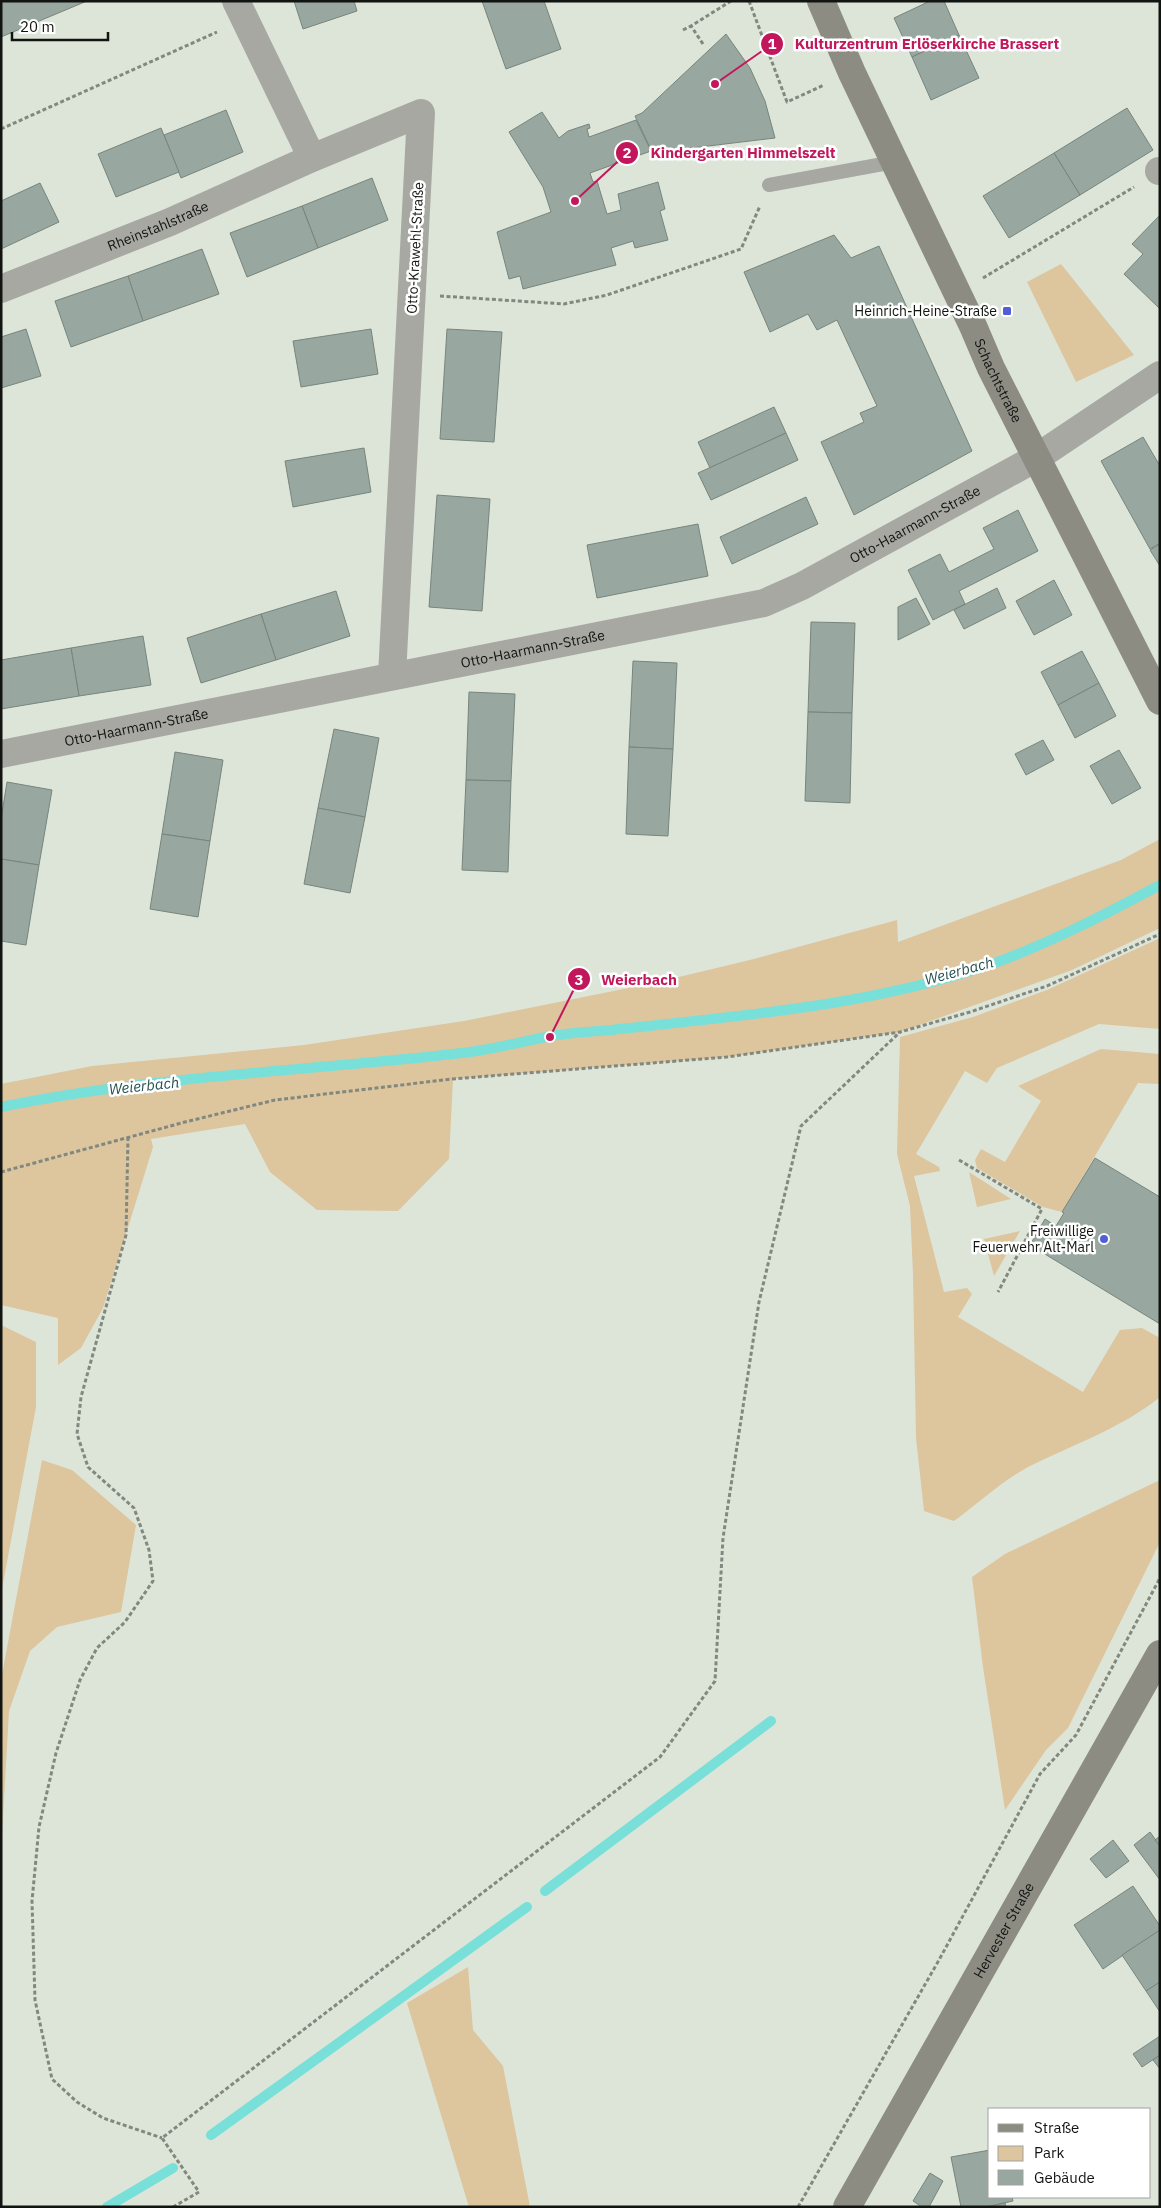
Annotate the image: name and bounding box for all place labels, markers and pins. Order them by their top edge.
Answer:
callout: Kulturzentrum Erlöserkirche Brassert [759,29,1069,59]
callout: Kindergarten Himmelszelt [615,138,845,168]
place label: Heinrich-Heine-Straße [854,302,997,320]
marker: Heinrich-Heine-Straße [1001,305,1013,317]
callout: Weierbach [566,964,687,994]
place label: Freiwillige Feuerwehr Alt-Marl [973,1222,1094,1256]
marker: Freiwillige Feuerwehr Alt-Marl [1098,1233,1110,1245]

